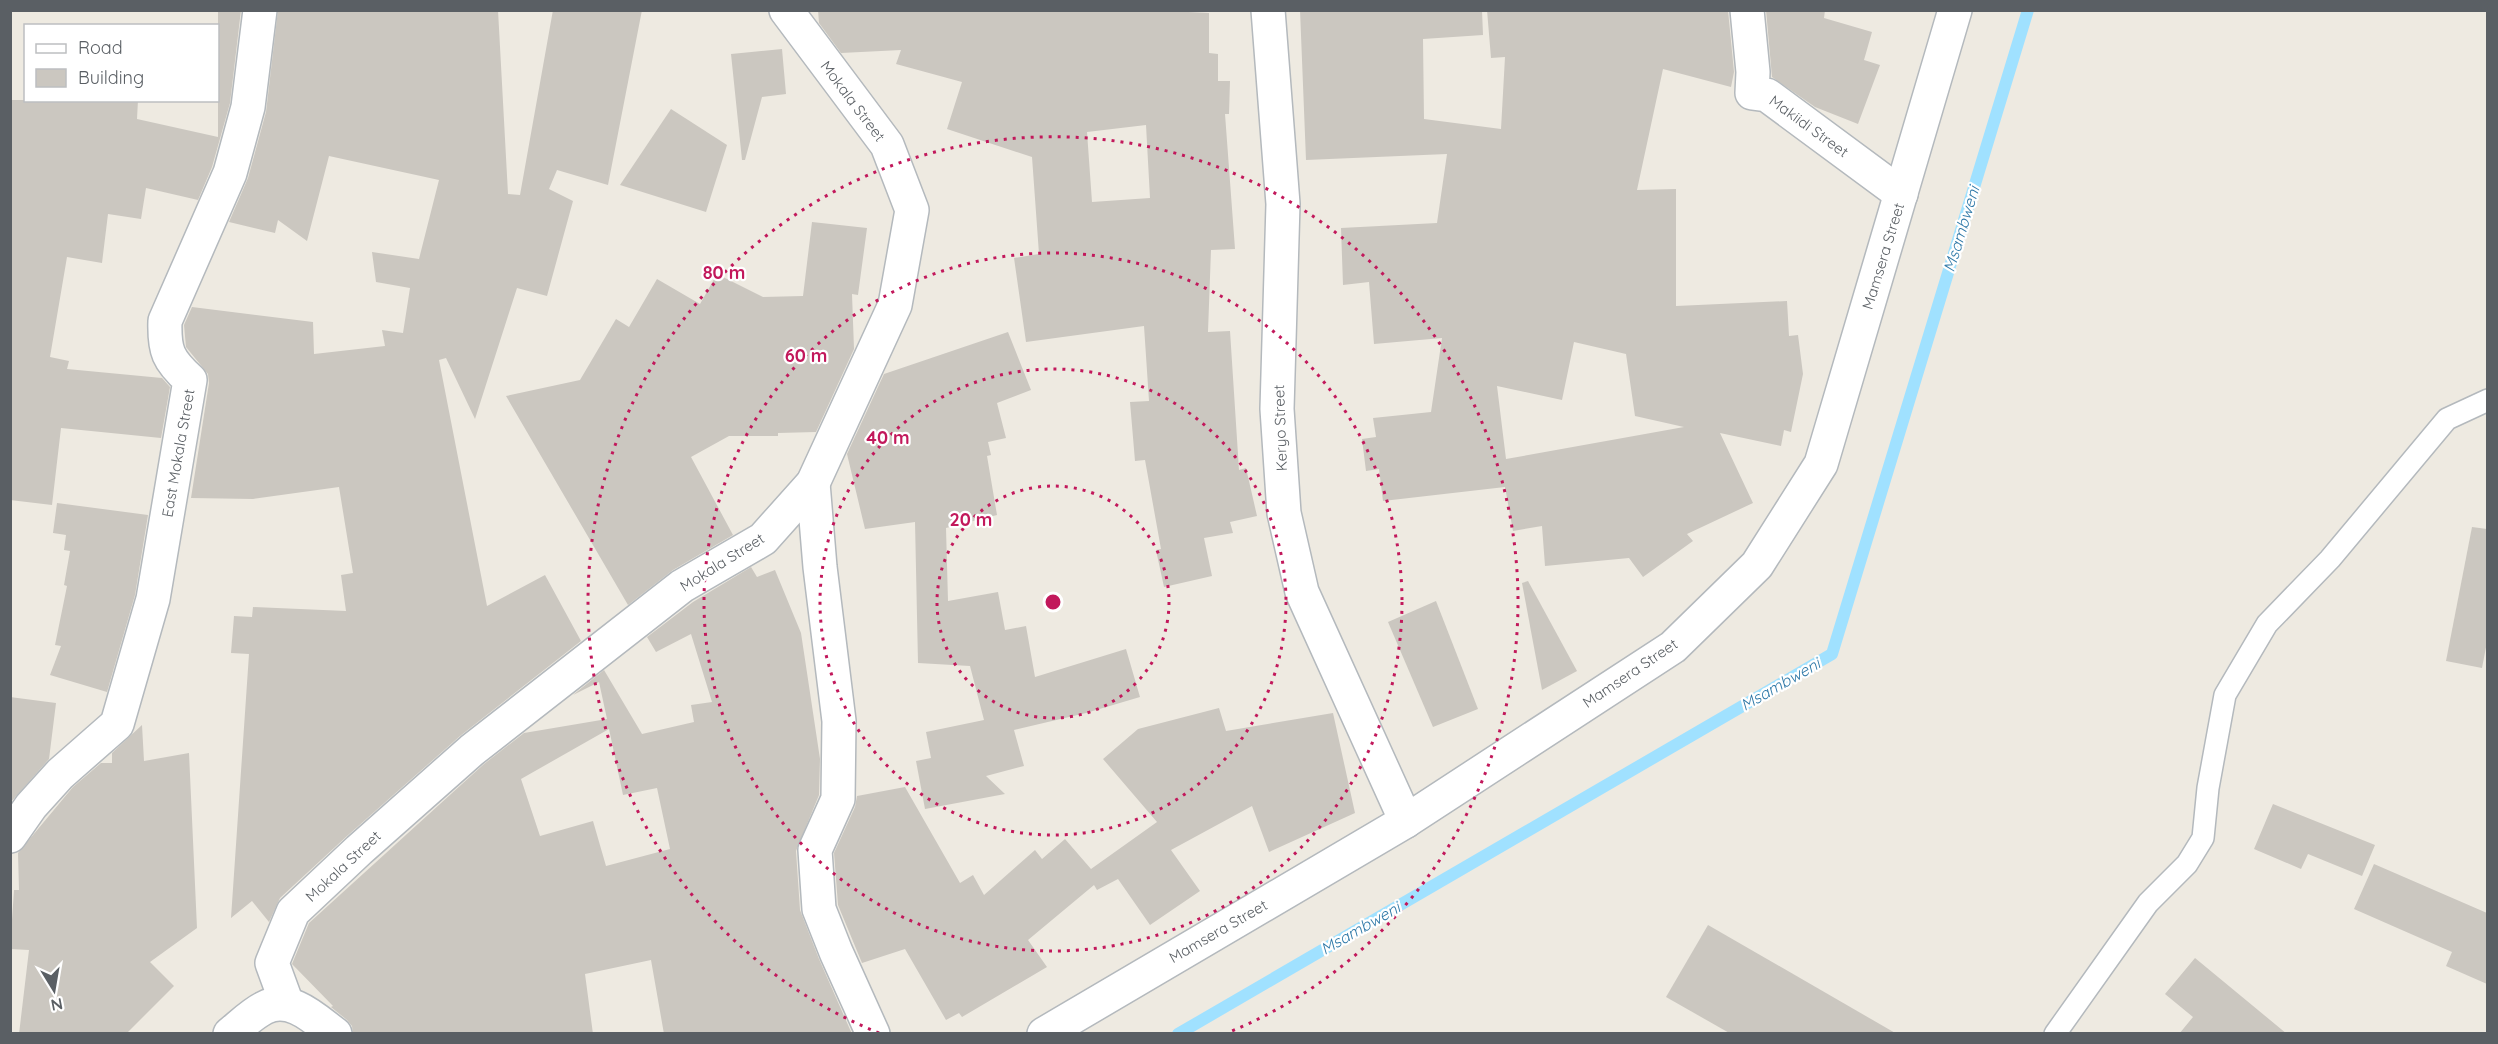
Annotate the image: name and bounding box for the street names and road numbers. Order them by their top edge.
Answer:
street label: Mokala Street [816,57,890,145]
street label: Makiidi Street [1766,91,1852,161]
street label: Mamsera Street [1858,200,1908,312]
street label: Keryo Street [1269,384,1291,472]
street label: East Mokala Street [157,387,199,519]
street label: Mokala Street [676,528,768,596]
street label: Mamsera Street [1579,634,1681,712]
street label: Mokala Street [301,826,385,906]
street label: Mamsera Street [1165,895,1271,967]

